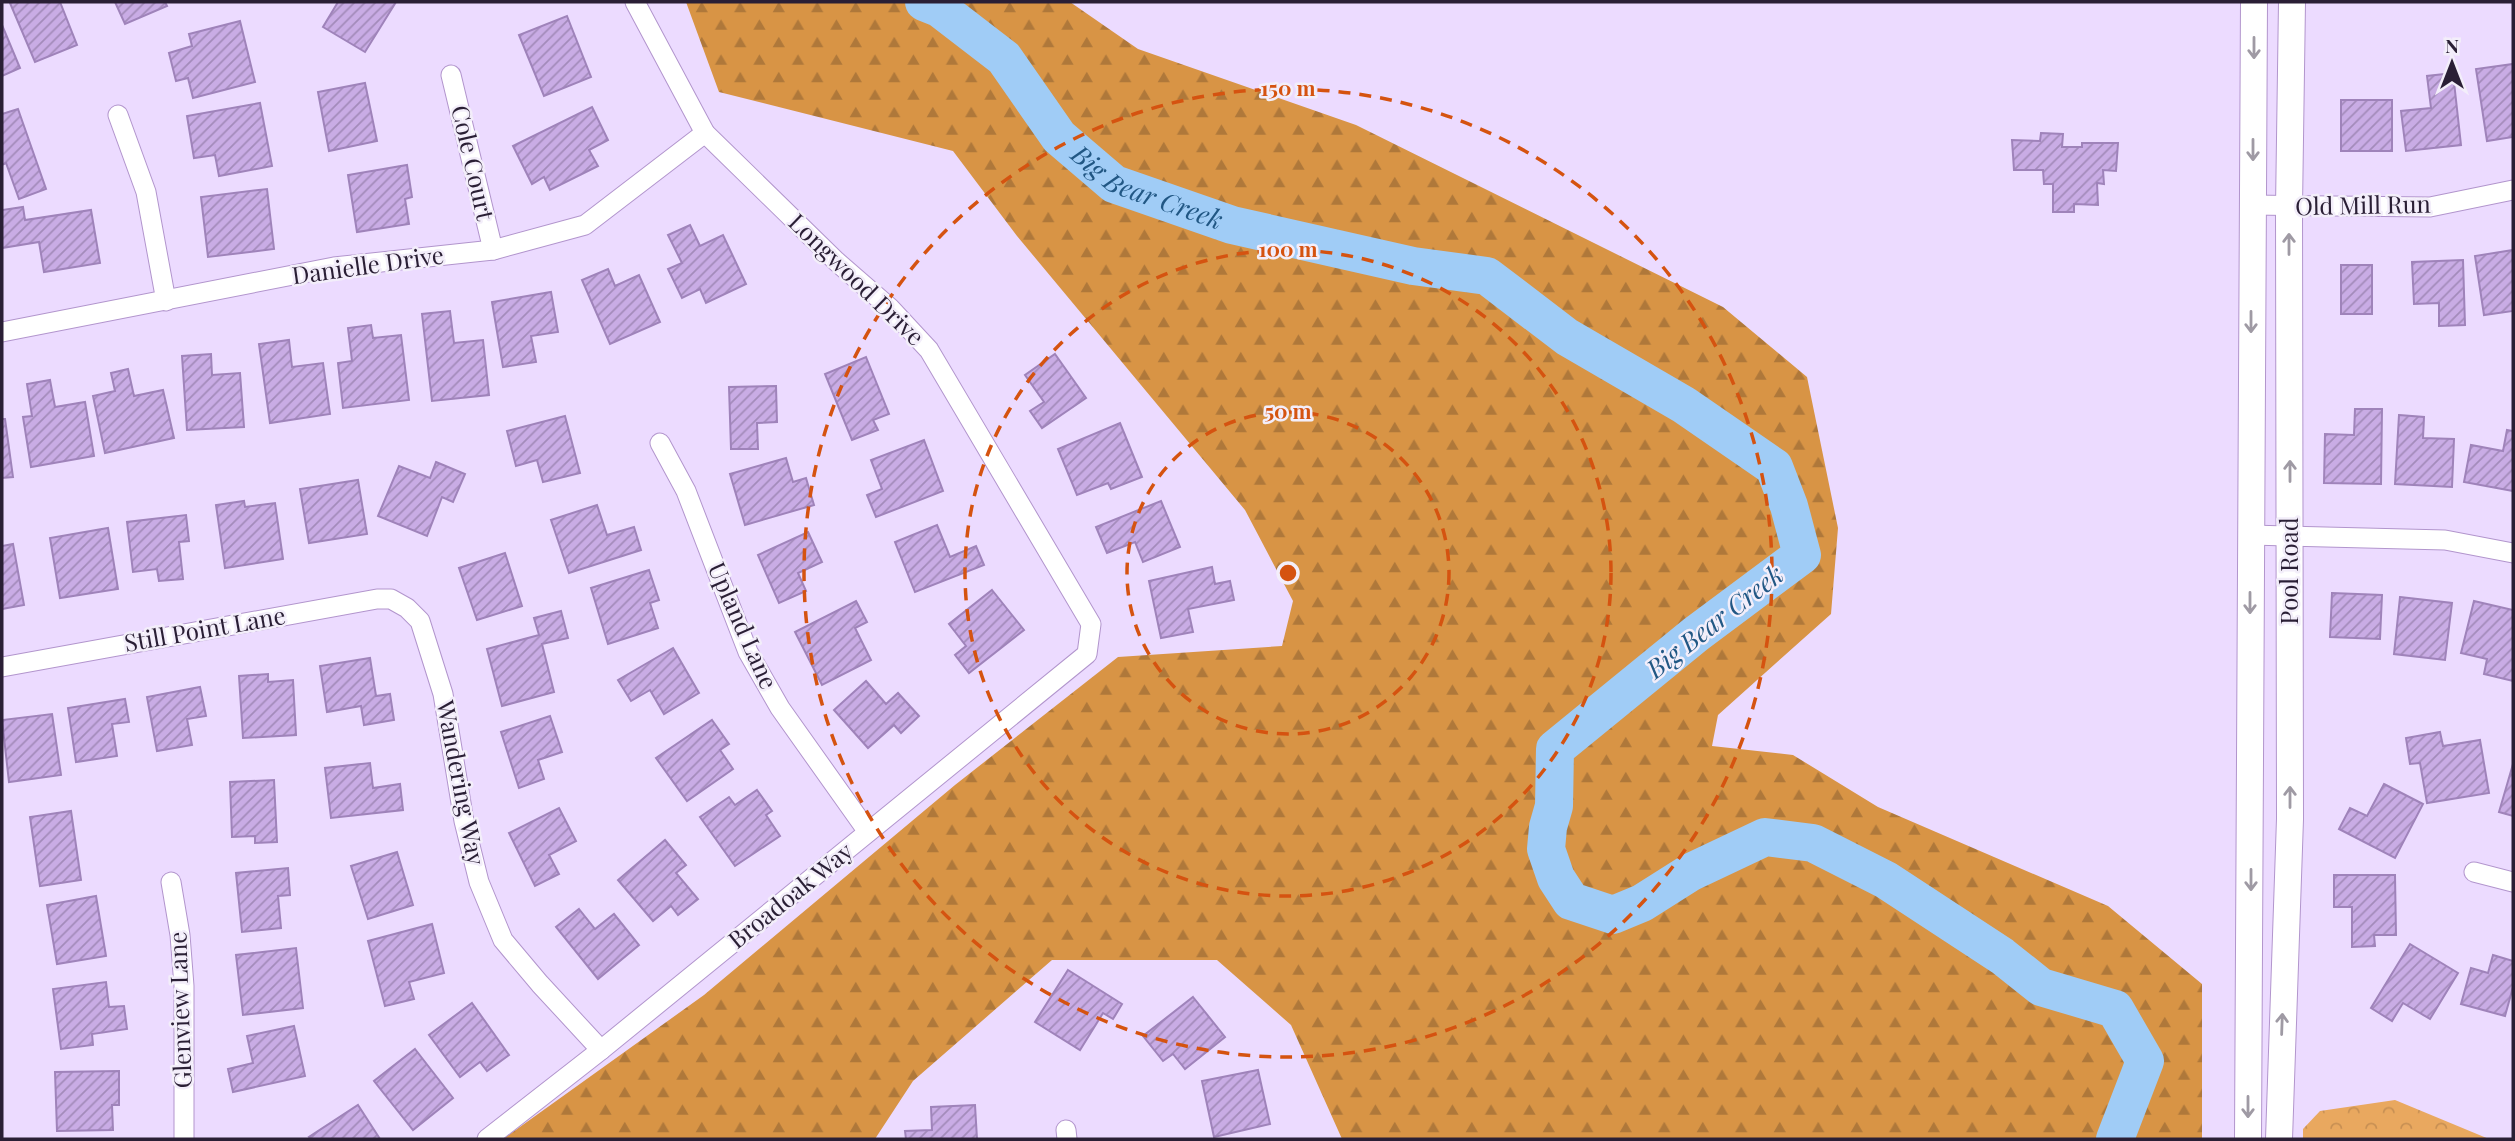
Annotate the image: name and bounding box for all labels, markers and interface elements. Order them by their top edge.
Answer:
north arrow [2417,28,2487,98]
text: N [2445,32,2459,58]
one-way arrow [2247,37,2260,60]
text: 150 m [1261,73,1315,101]
street label: Cole Court [445,102,503,224]
water label: Big Bear Creek [1064,136,1228,236]
one-way arrow [2246,138,2260,161]
street label: Old Mill Run [2295,187,2431,221]
street label: Longwood Drive [783,206,932,352]
one-way arrow [2282,232,2296,255]
text: 100 m [1258,234,1318,262]
street label: Danielle Drive [290,238,446,291]
one-way arrow [2245,310,2258,333]
text: 50 m [1264,396,1312,424]
one-way arrow [2283,460,2297,483]
street label: Pool Road [2272,517,2304,625]
water label: Big Bear Creek [1637,556,1790,686]
street label: Upland Lane [702,557,786,694]
centre of rings [1276,561,1300,585]
one-way arrow [2243,591,2257,614]
street label: Still Point Lane [122,598,288,658]
street label: Wandering Way [430,697,494,868]
one-way arrow [2283,785,2297,808]
street label: Broadoak Way [721,834,859,955]
one-way arrow [2244,868,2257,891]
street label: Glenview Lane [160,931,198,1089]
one-way arrow [2276,1013,2289,1036]
one-way arrow [2241,1095,2255,1118]

